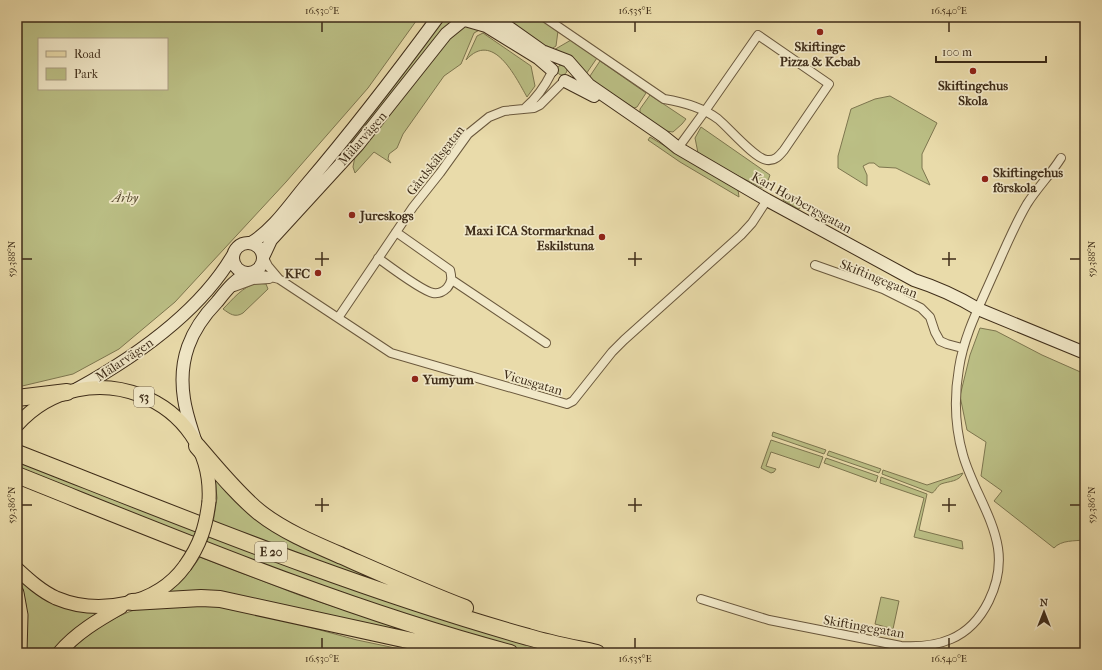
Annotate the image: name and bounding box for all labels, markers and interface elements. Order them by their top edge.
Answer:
text: 16.530°E [305,5,339,17]
text: 16.535°E [619,5,651,17]
text: 16.540°E [931,5,967,17]
marker: Skiftinge Pizza & Kebab [815,27,825,37]
legend [38,38,168,90]
scale bar [936,38,1046,64]
place label: Skiftinge Pizza & Kebab [780,39,861,69]
text: 100 m [942,45,972,59]
text: Road [74,47,101,61]
marker: Skiftingehus Skola [968,66,978,76]
text: Park [74,67,99,81]
place label: Skiftingehus Skola [938,78,1008,108]
street label: Mälarvägen [335,108,390,168]
street label: Gårdskälsgatan [403,122,468,198]
place label: Skiftingehus förskola [992,165,1063,195]
street label: Karl Hovbergsgatan [749,169,855,236]
marker: Skiftingehus förskola [980,174,990,184]
park label: Årby [110,190,139,205]
place label: Jureskogs [358,208,414,224]
marker: Jureskogs [347,210,357,220]
place label: Maxi ICA Stormarknad Eskilstuna [464,223,595,253]
marker: Maxi ICA Stormarknad Eskilstuna [597,232,607,242]
text: 59.388°N [6,240,18,277]
text: 59.388°N [1086,240,1098,277]
street label: Skiftingegatan [838,256,920,301]
place label: KFC [285,266,310,281]
marker: KFC [313,268,323,278]
street label: Mälarvägen [93,334,156,384]
street label: Vicusgatan [500,367,565,398]
place label: Yumyum [422,372,474,388]
marker: Yumyum [410,374,420,384]
road number: 53 [134,387,154,407]
text: 59.386°N [6,486,18,524]
text: 59.386°N [1086,486,1098,524]
road number: E 20 [255,542,287,562]
north arrow [1024,592,1064,632]
text: N [1040,596,1049,609]
street label: Skiftingegatan [822,612,906,641]
text: 16.530°E [305,653,339,665]
text: 16.535°E [619,653,651,665]
text: 16.540°E [931,653,967,665]

